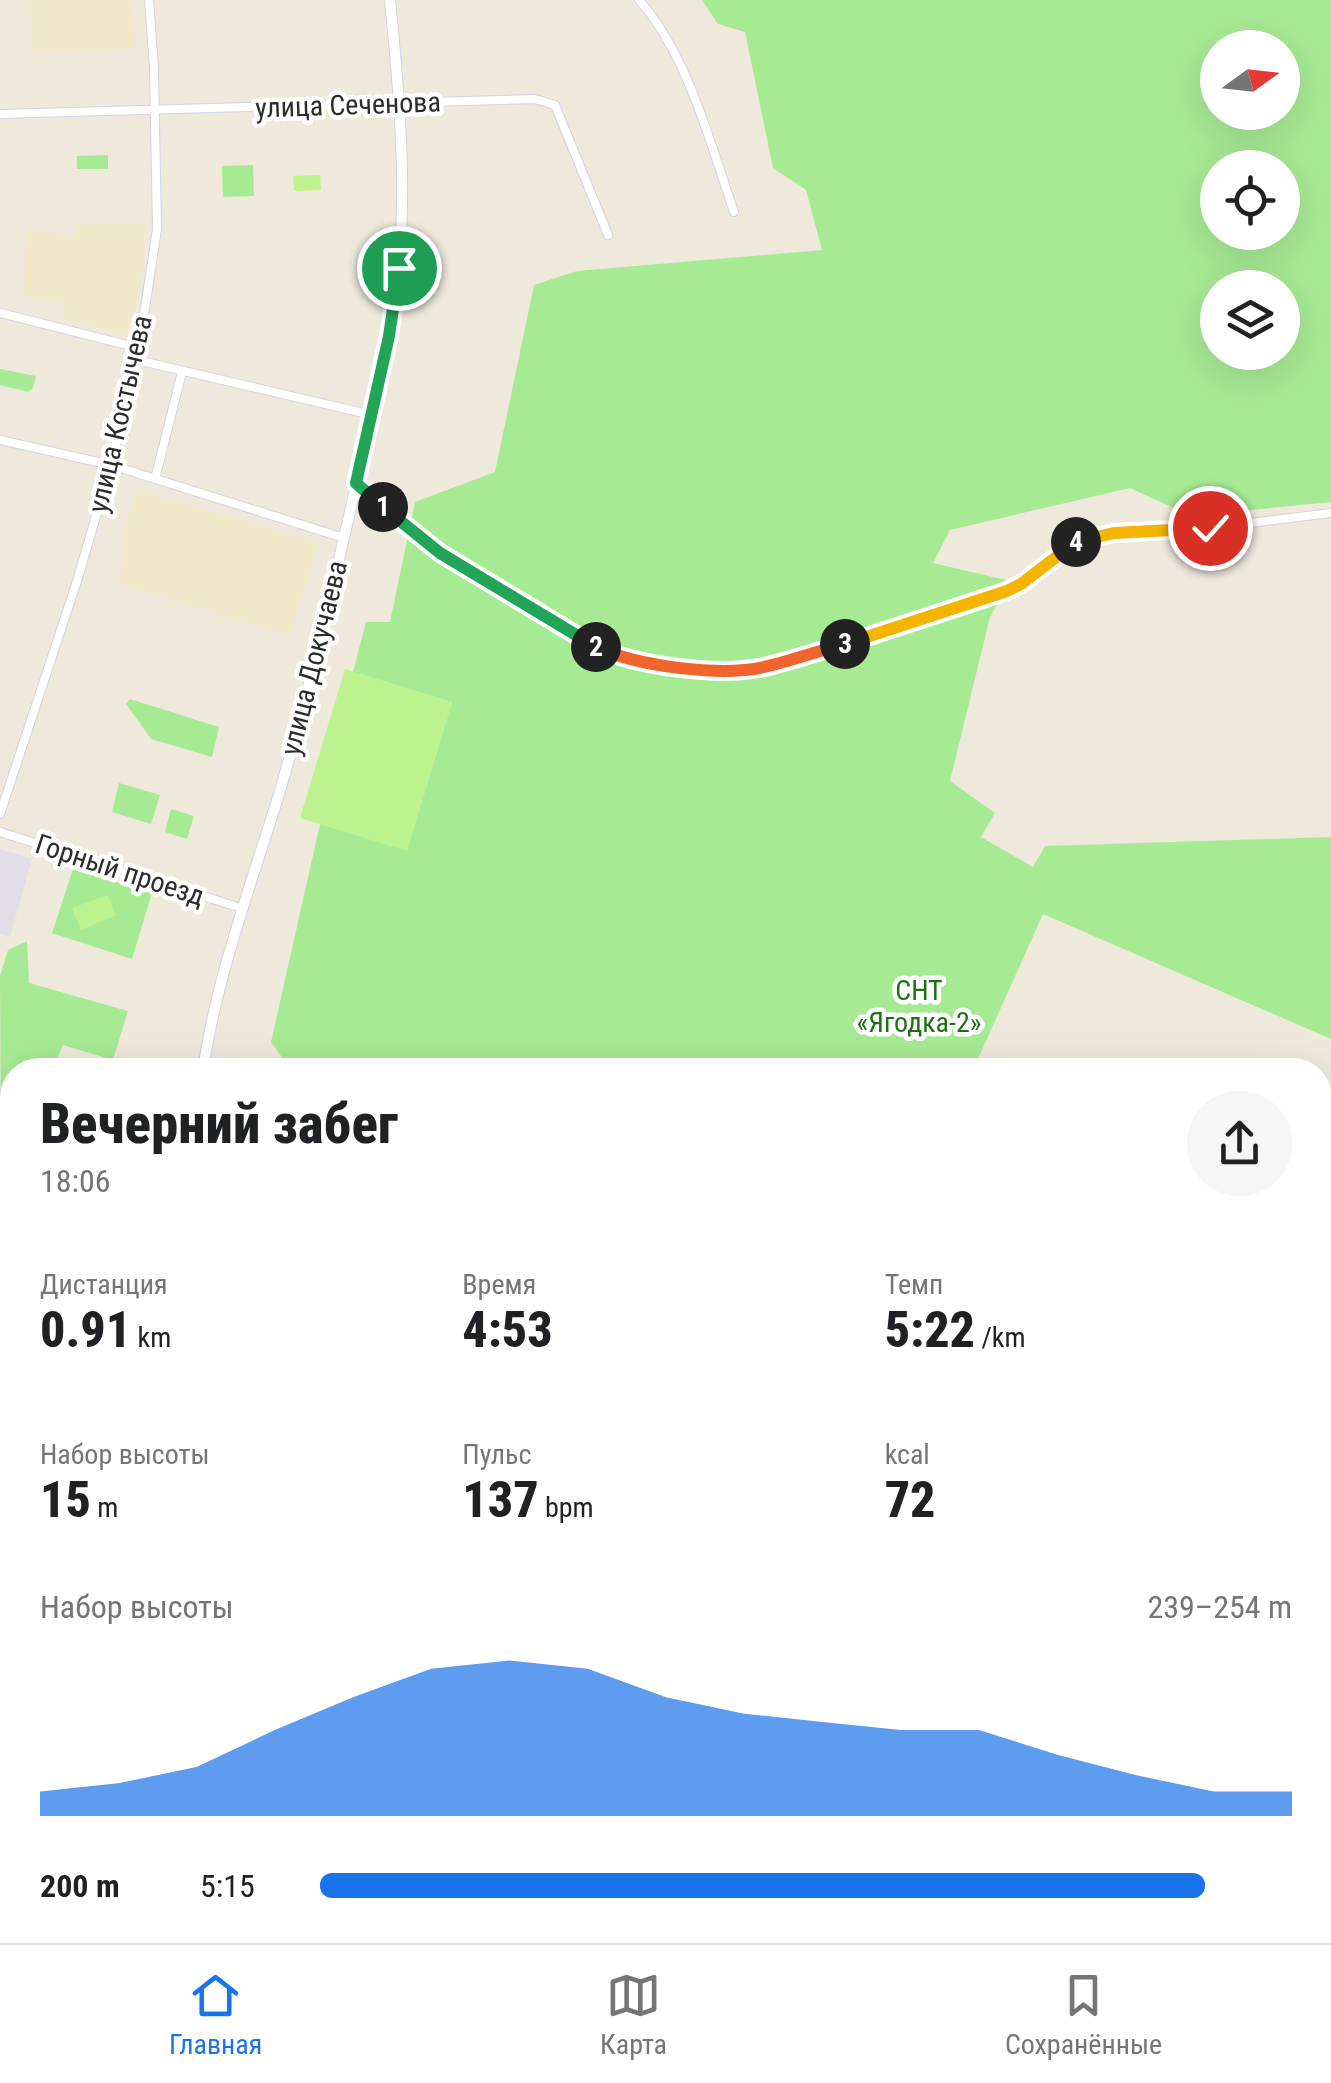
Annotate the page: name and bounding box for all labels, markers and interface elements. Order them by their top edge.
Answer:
north arrow [1200,30,1300,130]
map controls [1200,30,1300,370]
street label: улица Сеченова [255,85,441,125]
button: locate [1200,150,1300,250]
pin [357,226,442,311]
icon: arrive [372,241,427,296]
button: layers [1200,270,1300,370]
street label: улица Костычева [81,312,159,516]
pin: 1 [358,482,408,532]
pin [1168,486,1253,571]
text: 1 [376,490,390,523]
icon: check [1183,501,1238,556]
pin: 4 [1051,517,1101,567]
text: 4 [1069,525,1083,558]
street label: улица Докучаева [274,557,354,759]
pin: 3 [820,619,870,669]
pin: 2 [571,622,621,672]
text: 3 [838,627,852,660]
text: 2 [589,630,603,663]
street label: Горный проезд [31,827,209,913]
park label: СНТ «Ягодка-2» [856,974,982,1039]
button: share [1187,1091,1292,1196]
text: Вечерний забег [40,1092,398,1156]
text: 18:06 [40,1162,111,1200]
text: Дистанция [40,1268,167,1301]
text: Время [462,1268,536,1301]
text: Темп [885,1268,943,1301]
text: 0.91 [40,1301,131,1359]
text: 4:53 [462,1301,553,1359]
text: 5:22 [885,1301,975,1359]
text: km [131,1321,171,1354]
text: /km [975,1321,1026,1354]
text: Набор высоты [40,1438,209,1471]
text: Пульс [462,1438,531,1471]
text: kcal [885,1438,930,1471]
text: 15 [40,1471,91,1529]
text: 137 [462,1471,539,1529]
text: 72 [885,1471,936,1529]
text: m [91,1491,118,1524]
text: bpm [539,1491,594,1524]
text: Набор высоты [40,1588,234,1626]
text: 239–254 m [1147,1588,1292,1626]
text: 200 m [40,1867,120,1905]
text: 5:15 [200,1867,255,1905]
tab: Главная [169,1968,262,2061]
tab: Карта [600,1968,667,2061]
tab: Сохранённые [1005,1968,1162,2061]

